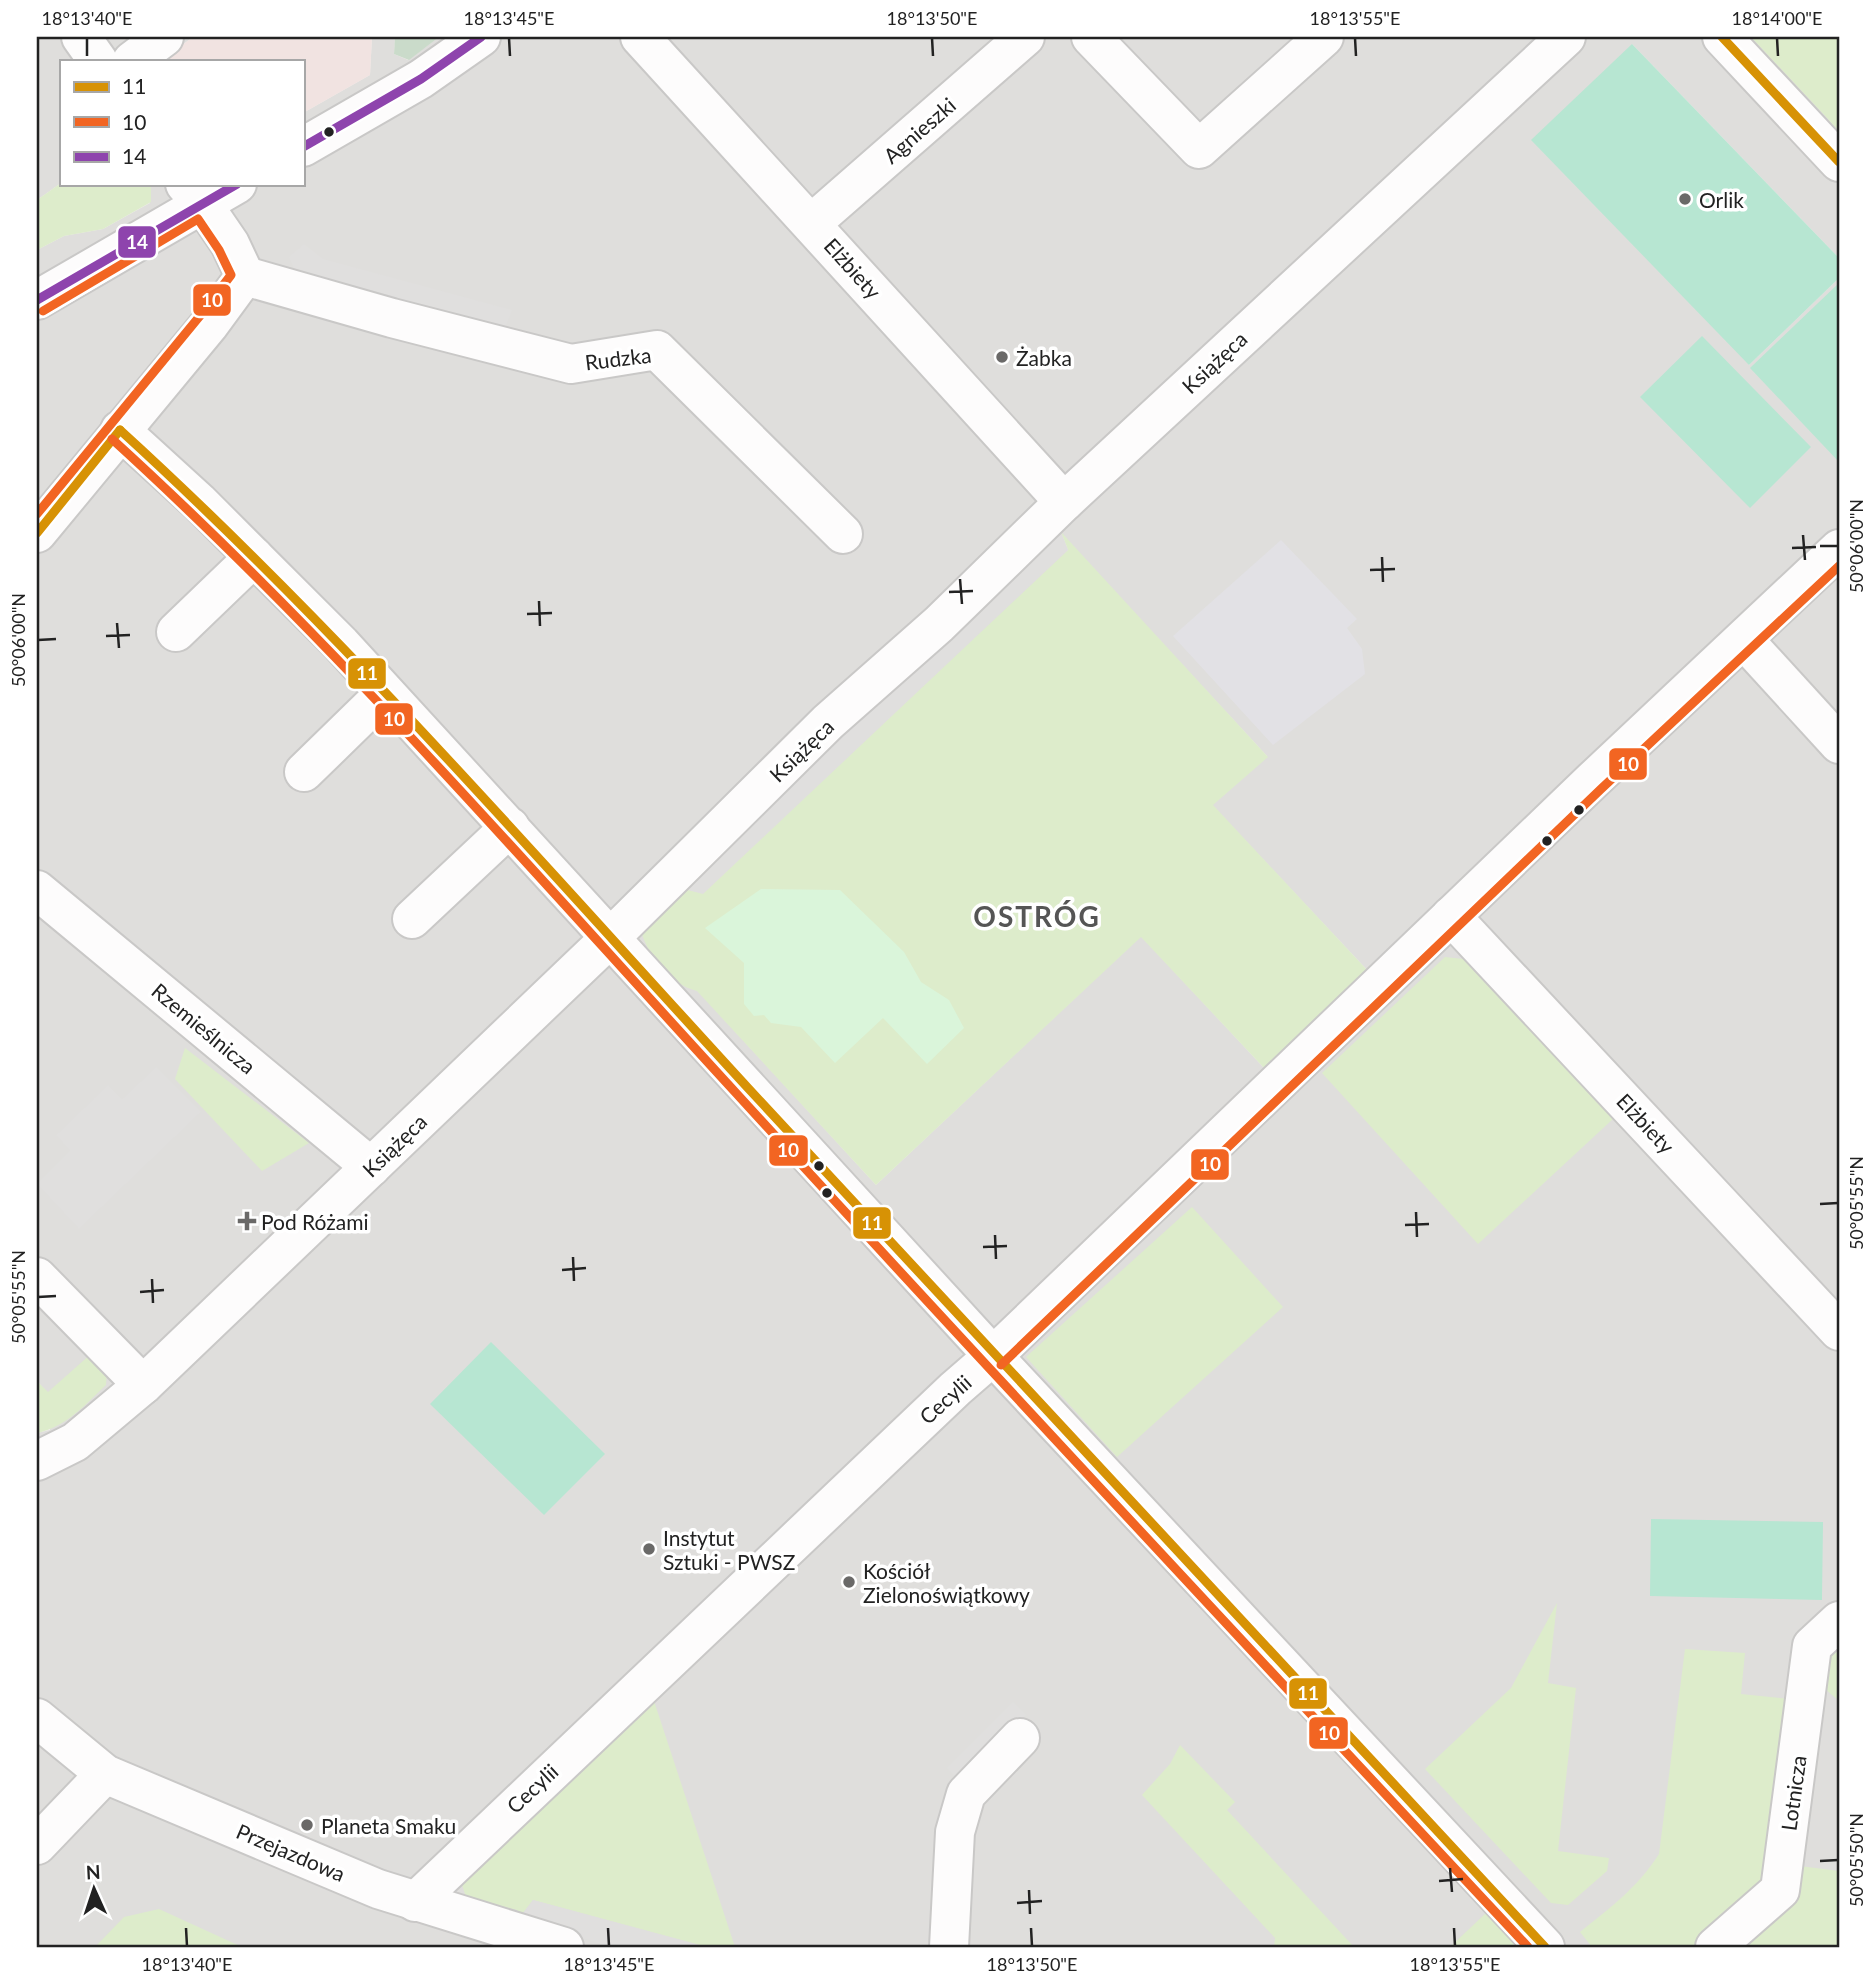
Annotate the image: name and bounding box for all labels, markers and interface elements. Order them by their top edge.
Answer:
text: 18°13'40"E [42,7,132,29]
text: 18°13'45"E [464,7,554,29]
text: 18°13'50"E [887,7,977,29]
text: 18°13'55"E [1310,7,1400,29]
text: 18°14'00"E [1732,7,1822,29]
legend [60,60,304,186]
text: 11 [122,73,146,98]
street label: Agnieszki [878,92,960,168]
text: 10 [122,109,146,134]
unlabelled marker [322,125,336,139]
text: 14 [122,143,146,168]
place label: Orlik [1699,187,1744,212]
marker: Orlik [1677,191,1693,207]
line badge: 14 [117,225,157,259]
text: 14 [126,230,148,253]
street label: Elżbiety [819,233,887,303]
line badge: 10 [192,283,232,317]
text: 10 [201,288,223,311]
street label: Książęca [1176,326,1252,398]
street label: Rudzka [583,342,653,374]
place label: Żabka [1016,345,1072,370]
marker: Żabka [994,349,1010,365]
text: 50°06'00"N [1845,499,1867,593]
text: 50°06'00"N [7,593,29,687]
line badge: 11 [347,657,387,690]
text: 11 [356,661,378,684]
line badge: 10 [374,702,414,736]
text: 10 [383,707,405,730]
street label: Książęca [764,713,838,787]
line badge: 10 [1608,747,1648,781]
text: 10 [1617,752,1639,775]
unlabelled marker [1572,803,1586,817]
unlabelled marker [1540,834,1554,848]
district label: OSTRÓG [973,899,1101,933]
street label: Rzemieślnicza [147,977,261,1079]
street label: Elżbiety [1612,1088,1680,1158]
street label: Książęca [357,1108,431,1182]
line badge: 10 [768,1134,809,1167]
text: 10 [777,1138,799,1161]
line badge: 10 [1190,1148,1230,1181]
text: 10 [1199,1152,1221,1175]
text: 50°05'55"N [1845,1156,1867,1250]
unlabelled marker [812,1159,826,1173]
unlabelled marker [820,1186,834,1200]
line badge: 11 [852,1206,892,1240]
place label: Pod Różami [261,1209,369,1234]
text: 11 [861,1211,883,1234]
marker: Pod Różami [239,1213,255,1229]
text: 50°05'55"N [7,1250,29,1344]
street label: Cecylii [914,1369,976,1429]
place label: Instytut Sztuki - PWSZ [663,1525,795,1574]
marker: Instytut Sztuki - PWSZ [641,1541,657,1557]
place label: Kościół Zielonoświątkowy [863,1558,1030,1607]
marker: Kościół Zielonoświątkowy [841,1574,857,1590]
line badge: 11 [1288,1677,1328,1710]
text: 11 [1297,1681,1319,1704]
line badge: 10 [1308,1716,1349,1750]
text: 10 [1318,1721,1340,1744]
street label: Lotnicza [1775,1754,1811,1832]
street label: Cecylii [501,1758,563,1818]
place label: Planeta Smaku [321,1813,456,1838]
text: 50°05'50"N [1845,1813,1867,1907]
marker: Planeta Smaku [299,1817,315,1833]
street label: Przejazdowa [233,1818,349,1886]
north arrow [60,1854,130,1924]
text: N [85,1860,101,1883]
text: 18°13'40"E [142,1953,232,1975]
text: 18°13'45"E [564,1953,654,1975]
text: 18°13'50"E [987,1953,1077,1975]
text: 18°13'55"E [1410,1953,1500,1975]

